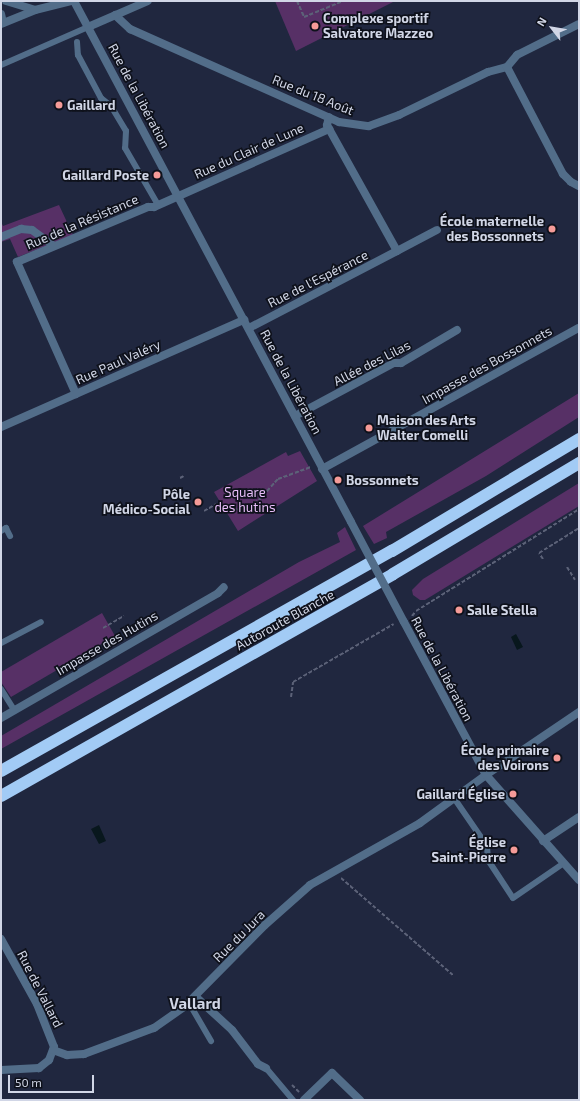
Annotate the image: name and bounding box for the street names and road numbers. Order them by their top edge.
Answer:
street label: Rue de la Libération [105,41,173,151]
street label: Rue du 18 Août [270,71,356,119]
street label: Rue du Clair de Lune [192,120,306,182]
street label: Rue de la Résistance [23,191,141,253]
street label: Rue de l'Espérance [265,247,371,311]
street label: Impasse des Bossonnets [419,323,555,407]
street label: Rue de la Libération [257,327,325,437]
street label: Rue Paul Valéry [73,336,163,388]
street label: Allée des Lilas [331,337,413,389]
street label: Autoroute Blanche [233,587,337,653]
street label: Impasse des Hutins [53,608,161,678]
street label: Rue de la Libération [408,614,476,724]
street label: Rue du Jura [210,907,268,965]
street label: Rue de Vallard [14,948,66,1030]

